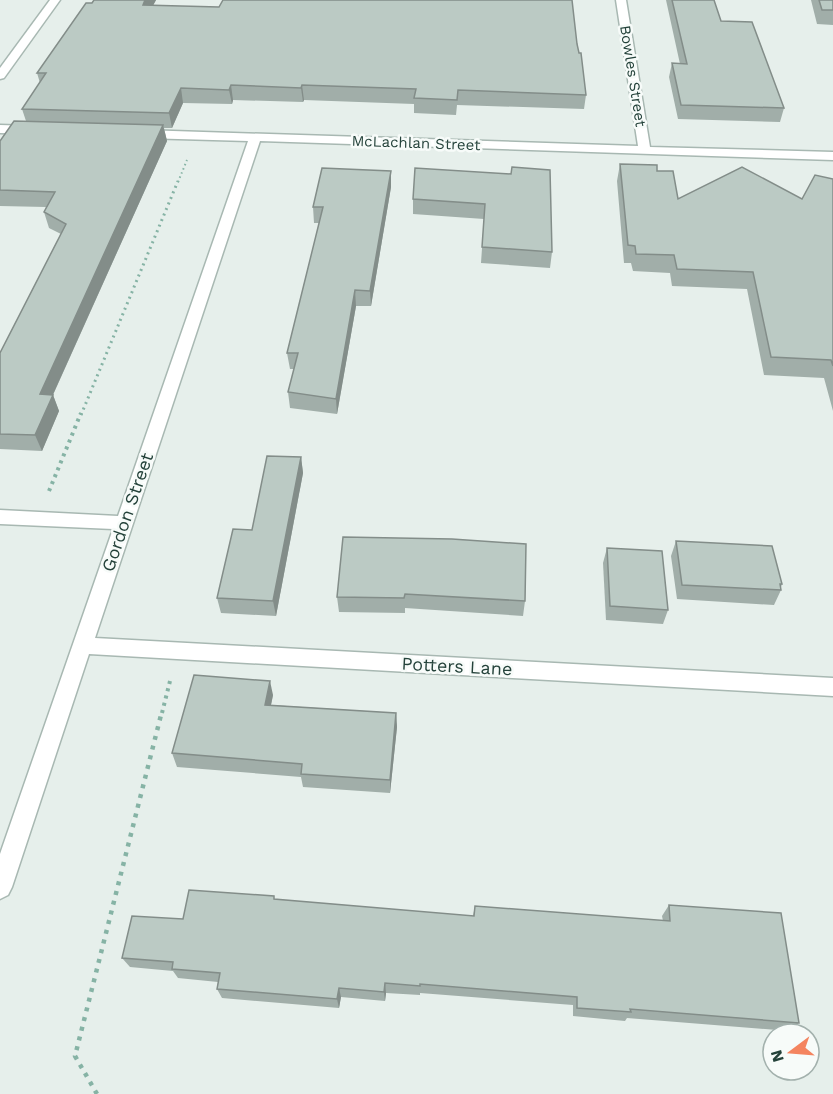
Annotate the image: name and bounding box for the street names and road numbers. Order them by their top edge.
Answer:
street label: Bowles Street [616,24,650,129]
street label: McLachlan Street [351,132,481,154]
street label: Gordon Street [97,449,157,574]
street label: Potters Lane [401,653,513,679]

